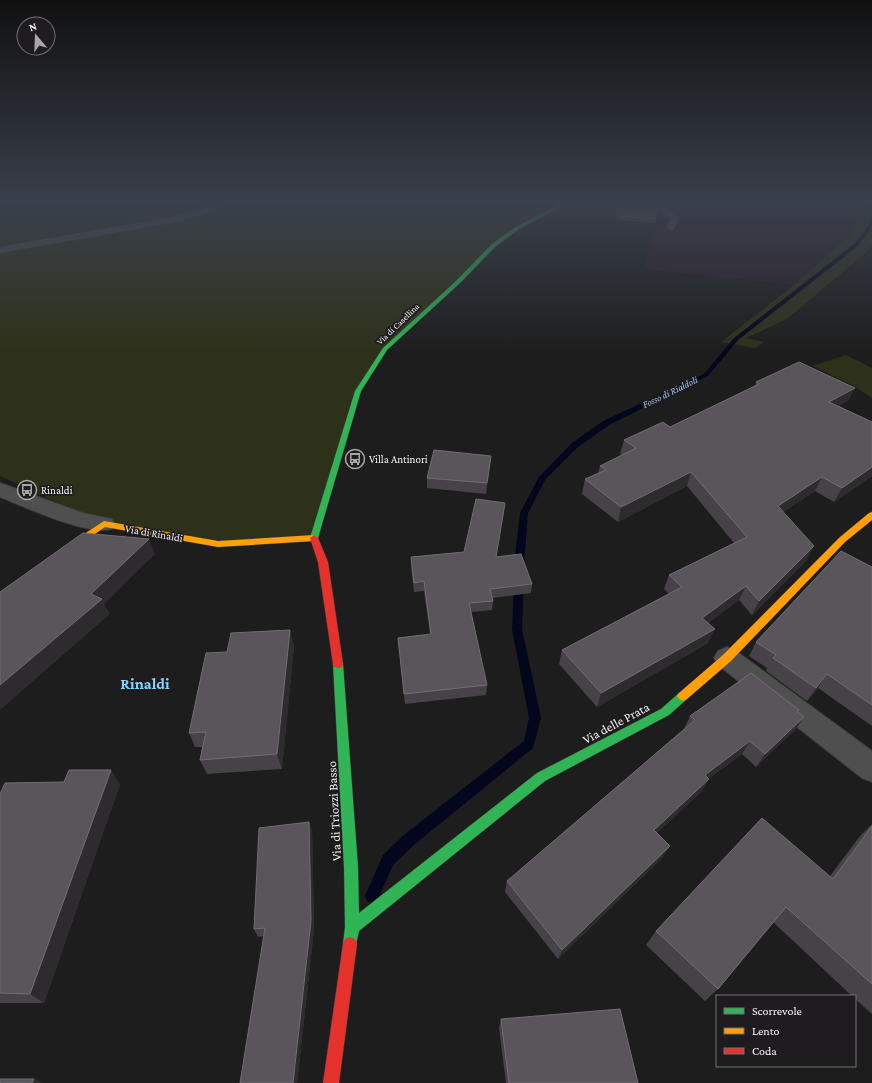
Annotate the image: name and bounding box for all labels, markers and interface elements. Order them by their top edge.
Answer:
north arrow [16,16,56,56]
text: N [27,19,39,33]
street label: Via di Casellina [375,301,421,347]
water label: Fosso di Rialdoli [641,374,700,410]
bus stop icon: Villa Antinori [344,448,366,470]
place label: Villa Antinori [369,453,428,465]
bus stop icon: Rinaldi [16,479,38,501]
place label: Rinaldi [41,484,73,496]
street label: Via di Rinaldi [124,522,184,544]
district label: Rinaldi [120,675,170,692]
street label: Via delle Prata [580,699,652,747]
street label: Via di Triozzi Basso [324,761,344,861]
legend [716,995,856,1067]
text: Scorrevole [752,1004,802,1018]
text: Lento [752,1024,780,1038]
text: Coda [752,1044,777,1058]

